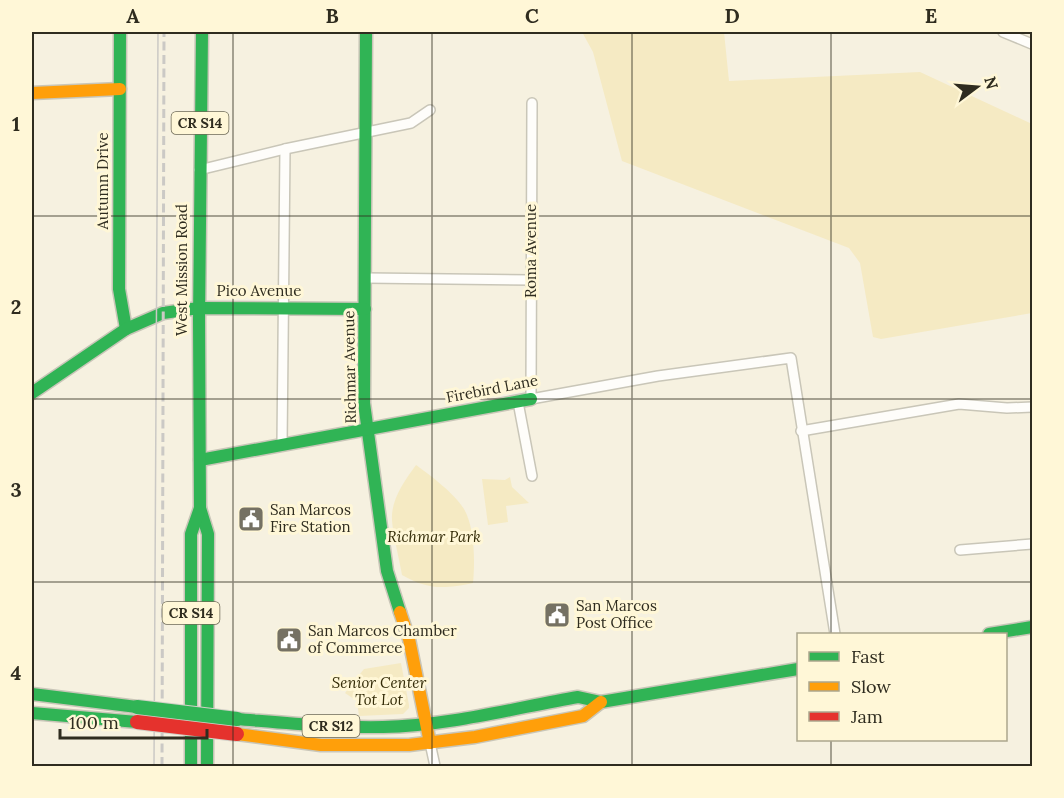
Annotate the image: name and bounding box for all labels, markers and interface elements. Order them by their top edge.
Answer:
text: A [126,3,140,28]
text: B [325,3,339,28]
text: C [525,3,539,28]
text: D [724,3,740,28]
text: E [925,3,937,28]
north arrow [947,57,1007,117]
text: N [980,74,1003,92]
text: 1 [12,111,20,136]
road number: CR S14 [172,112,228,134]
street label: Autumn Drive [93,132,112,231]
street label: West Mission Road [172,204,191,336]
street label: Roma Avenue [521,204,540,298]
street label: Pico Avenue [217,281,301,300]
text: 2 [11,294,21,319]
street label: Richmar Avenue [339,310,360,424]
street label: Firebird Lane [444,370,539,407]
text: 3 [10,477,22,502]
place label: San Marcos Fire Station [270,500,351,536]
public building icon: San Marcos Fire Station [236,504,266,534]
park label: Richmar Park [387,527,481,546]
place label: San Marcos Post Office [576,596,657,632]
public building icon: San Marcos Post Office [542,600,572,630]
road number: CR S14 [162,602,219,624]
place label: San Marcos Chamber of Commerce [308,621,457,657]
public building icon: San Marcos Chamber of Commerce [274,625,304,655]
legend [797,633,1007,741]
text: Fast [851,645,885,668]
text: 4 [11,660,22,685]
park label: Senior Center Tot Lot [332,673,426,709]
text: Slow [851,675,891,698]
scale bar [60,702,207,740]
text: Jam [850,705,883,728]
text: 100 m [69,711,119,734]
road number: CR S12 [302,715,360,737]

